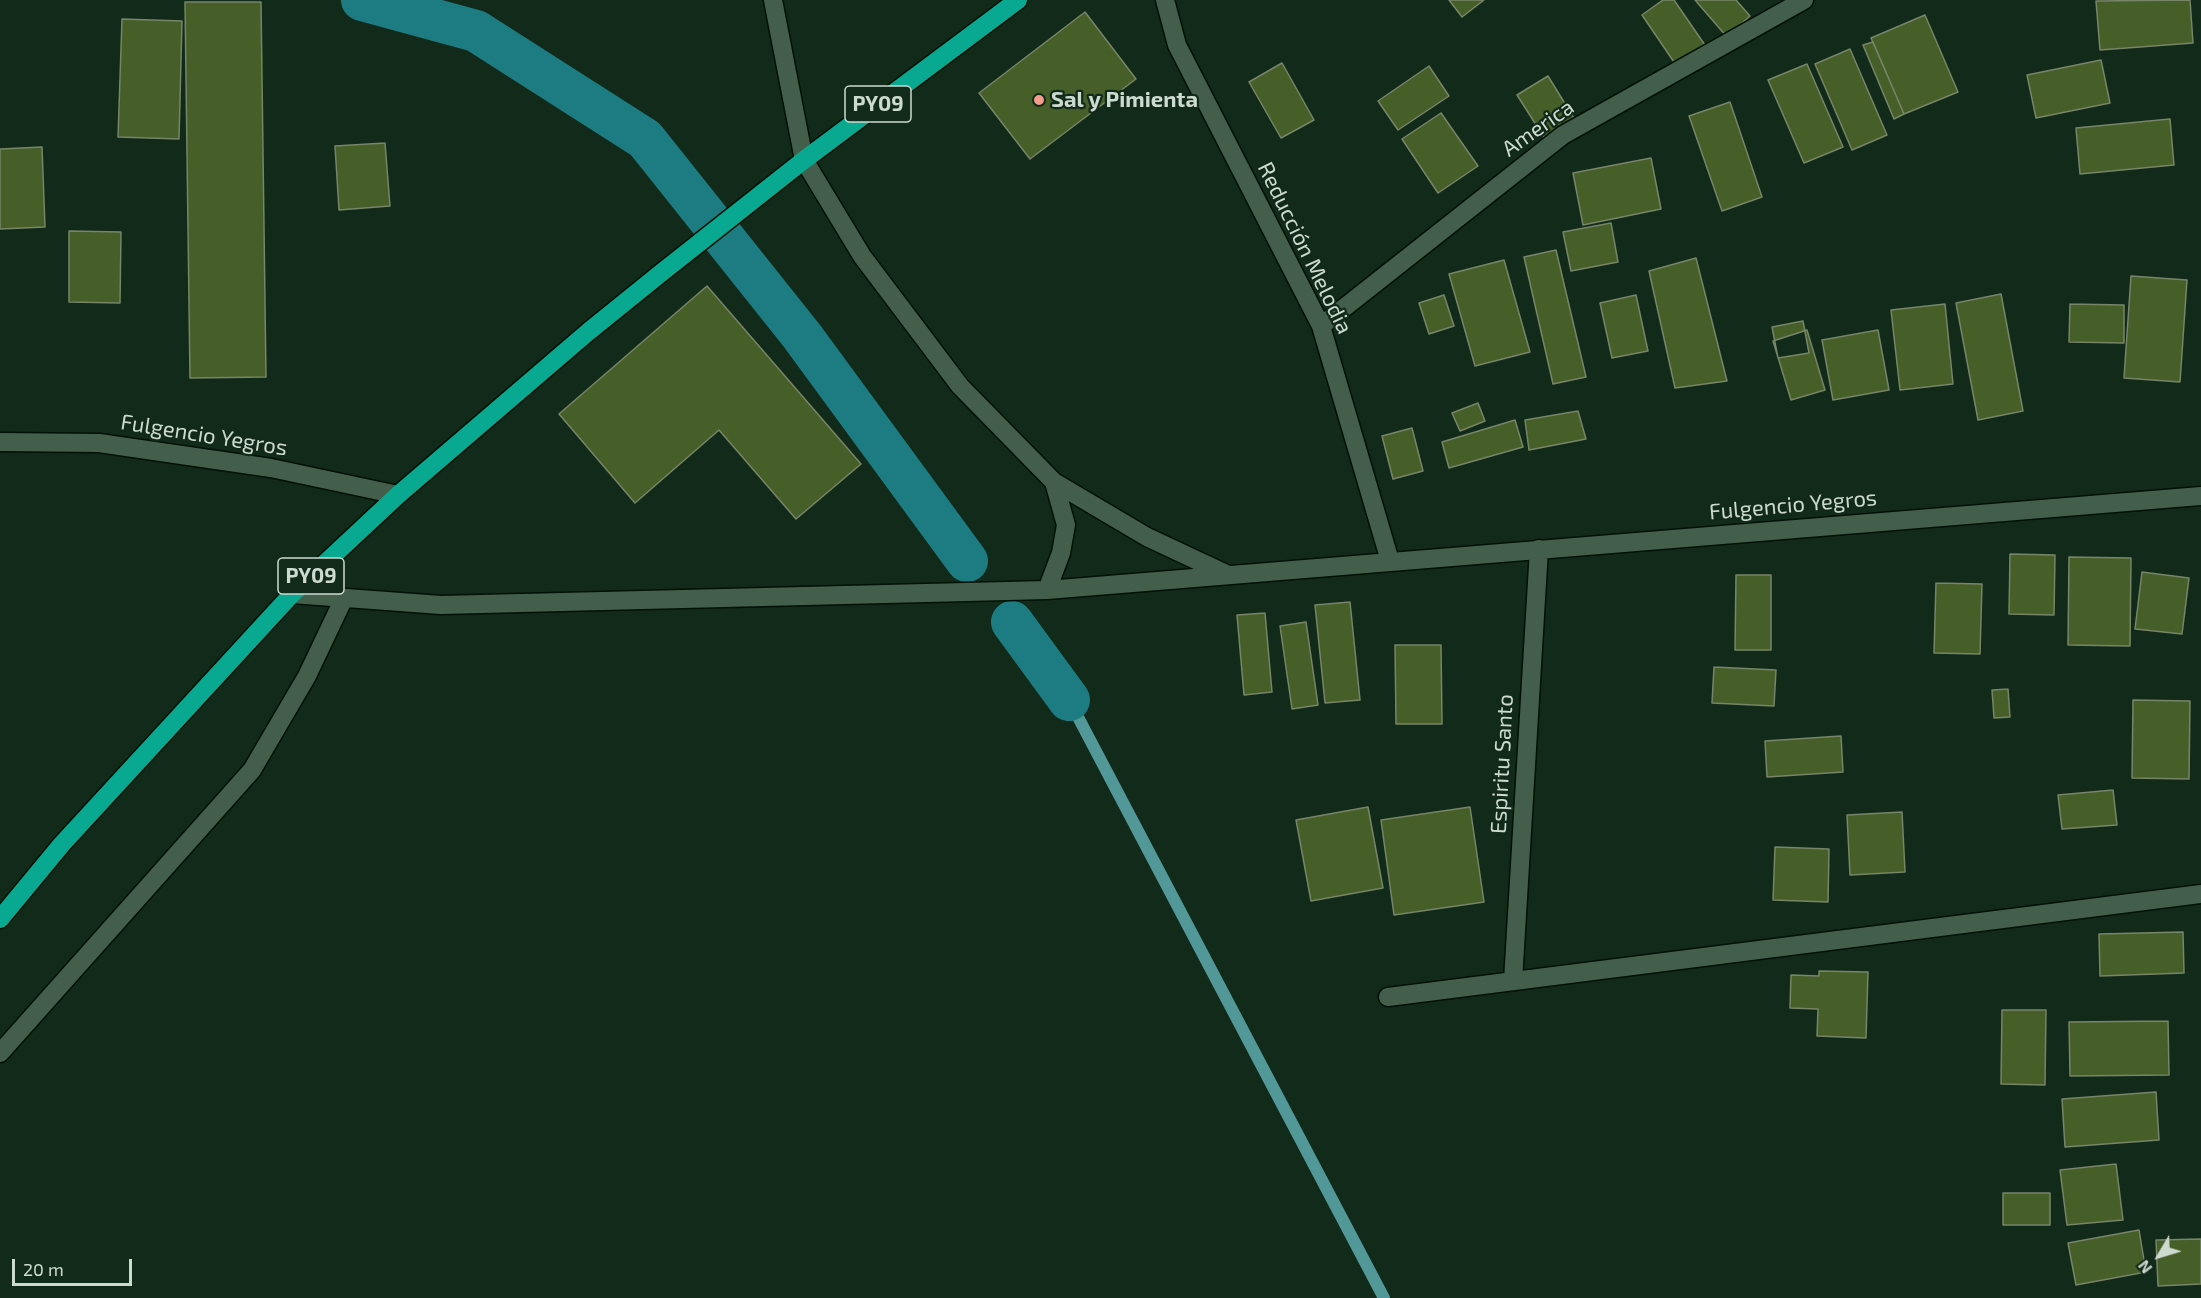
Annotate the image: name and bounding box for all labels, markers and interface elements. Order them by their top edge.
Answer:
road number: PY09 [845,86,911,122]
place label: Sal y Pimienta [1051,87,1198,113]
marker: Sal y Pimienta [1032,93,1046,107]
street label: America [1497,94,1579,162]
street label: Reducción Melodia [1252,158,1358,338]
street label: Fulgencio Yegros [119,409,289,461]
street label: Fulgencio Yegros [1708,485,1878,525]
road number: PY09 [278,558,344,594]
street label: Espiritu Santo [1485,693,1519,835]
north arrow [2129,1226,2189,1286]
scale bar [15,1247,135,1285]
text: N [2133,1257,2155,1278]
text: 20 m [23,1258,64,1280]

